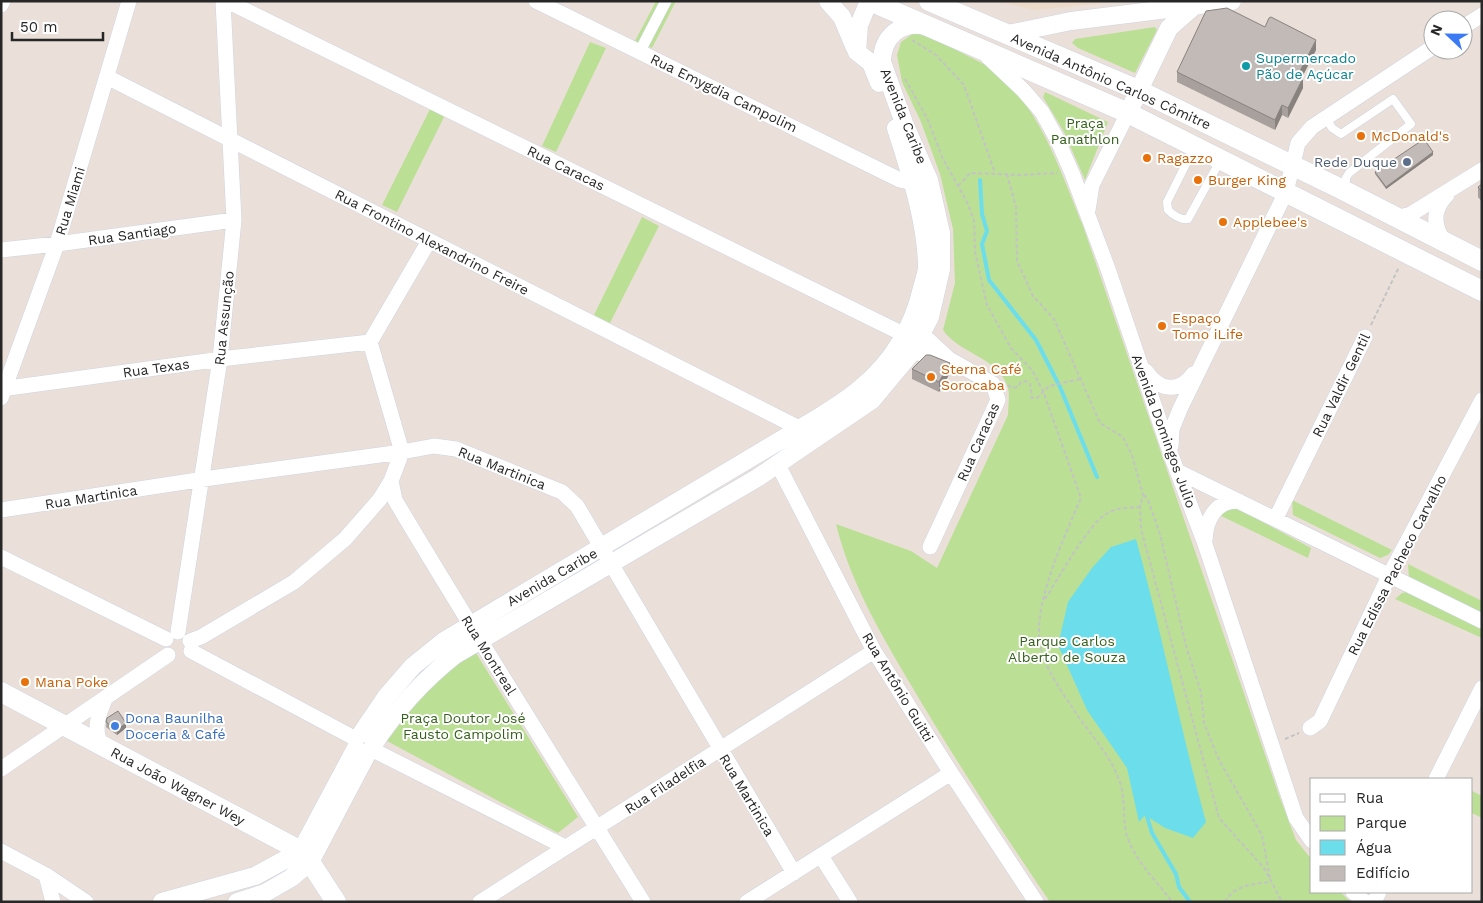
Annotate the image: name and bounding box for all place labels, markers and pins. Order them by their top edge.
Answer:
place label: Supermercado Pão de Açúcar [1256,50,1356,82]
marker: Supermercado Pão de Açúcar [1240,60,1252,72]
place label: McDonald's [1371,128,1449,144]
marker: McDonald's [1355,130,1367,142]
place label: Ragazzo [1157,150,1213,166]
marker: Ragazzo [1141,152,1153,164]
place label: Rede Duque [1314,154,1397,170]
marker: Rede Duque [1401,156,1413,168]
place label: Burger King [1208,172,1286,188]
marker: Burger King [1192,174,1204,186]
place label: Applebee's [1233,214,1307,230]
marker: Applebee's [1217,216,1229,228]
place label: Espaço Tomo iLife [1172,310,1243,342]
marker: Espaço Tomo iLife [1156,320,1168,332]
place label: Sterna Café Sorocaba [941,361,1022,393]
marker: Sterna Café Sorocaba [925,371,937,383]
place label: Mana Poke [35,674,108,690]
marker: Mana Poke [19,676,31,688]
place label: Dona Baunilha Doceria & Café [125,710,226,742]
marker: Dona Baunilha Doceria & Café [109,720,121,732]

